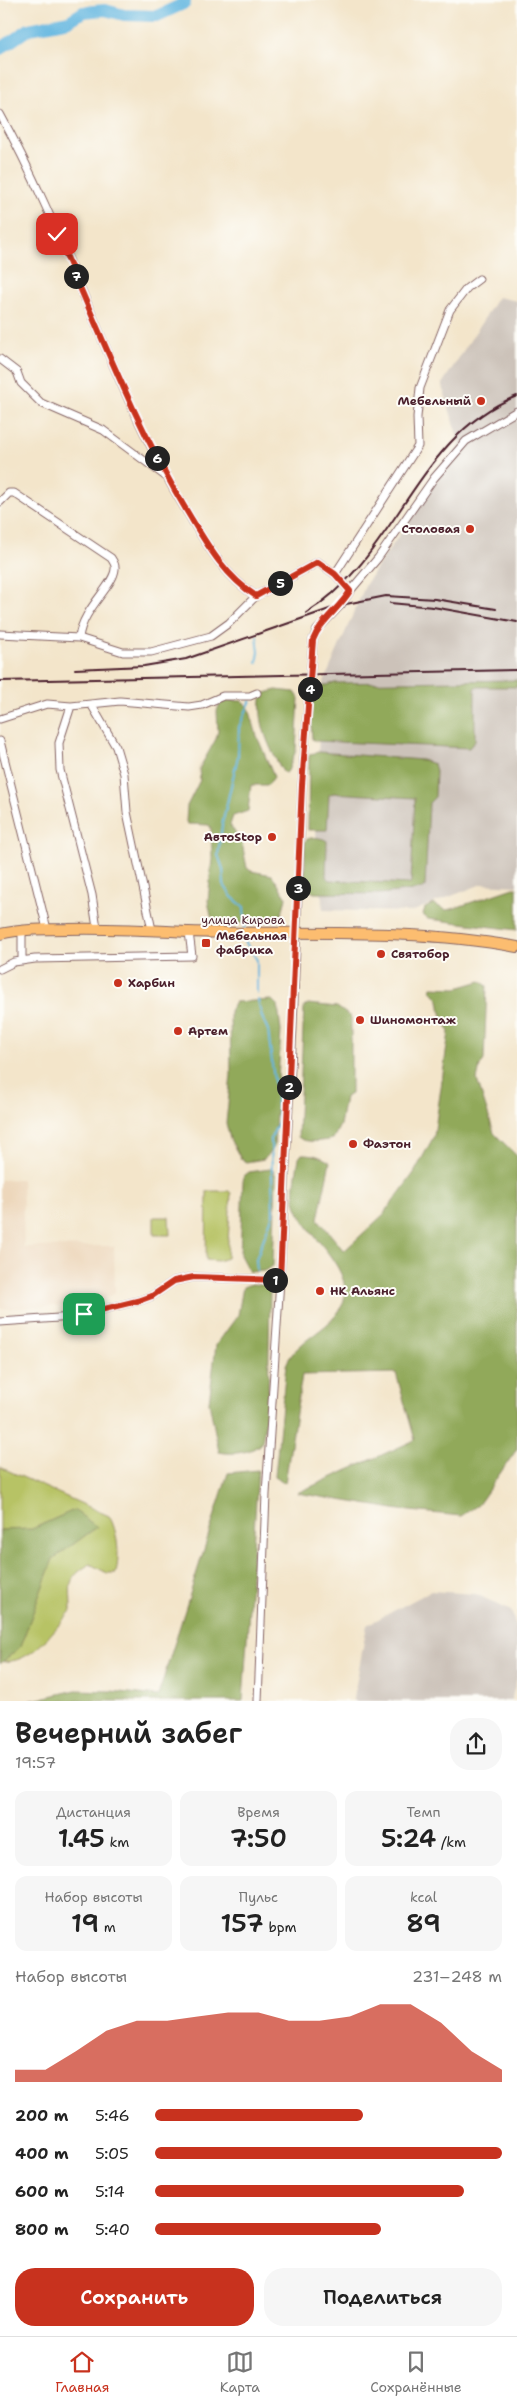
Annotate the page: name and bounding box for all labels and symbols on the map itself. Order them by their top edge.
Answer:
pin [36,213,78,255]
pin: 7 [64,264,88,288]
place label: Мебельный [397,393,472,409]
marker: Мебельный [475,395,487,407]
pin: 6 [144,446,170,470]
place label: Столовая [402,521,460,537]
marker: Столовая [464,523,476,535]
pin: 5 [268,570,292,596]
pin: 4 [298,676,322,702]
place label: АвтоStop [204,829,262,845]
marker: АвтоStop [266,831,278,843]
pin: 3 [286,876,310,900]
street label: улица Кирова [201,912,285,928]
place label: Мебельная фабрика [216,928,287,958]
marker: Мебельная фабрика [200,937,212,949]
place label: Святобор [391,946,449,962]
marker: Святобор [375,948,387,960]
place label: Харбин [128,975,175,991]
marker: Харбин [112,977,124,989]
place label: Шиномонтаж [370,1012,457,1028]
marker: Шиномонтаж [354,1014,366,1026]
place label: Артем [188,1023,228,1039]
marker: Артем [172,1025,184,1037]
pin: 2 [276,1074,302,1100]
place label: Фаэтон [363,1136,411,1152]
marker: Фаэтон [347,1138,359,1150]
pin: 1 [262,1268,288,1292]
place label: НК Альянс [330,1283,395,1299]
marker: НК Альянс [314,1285,326,1297]
pin [63,1293,105,1335]

